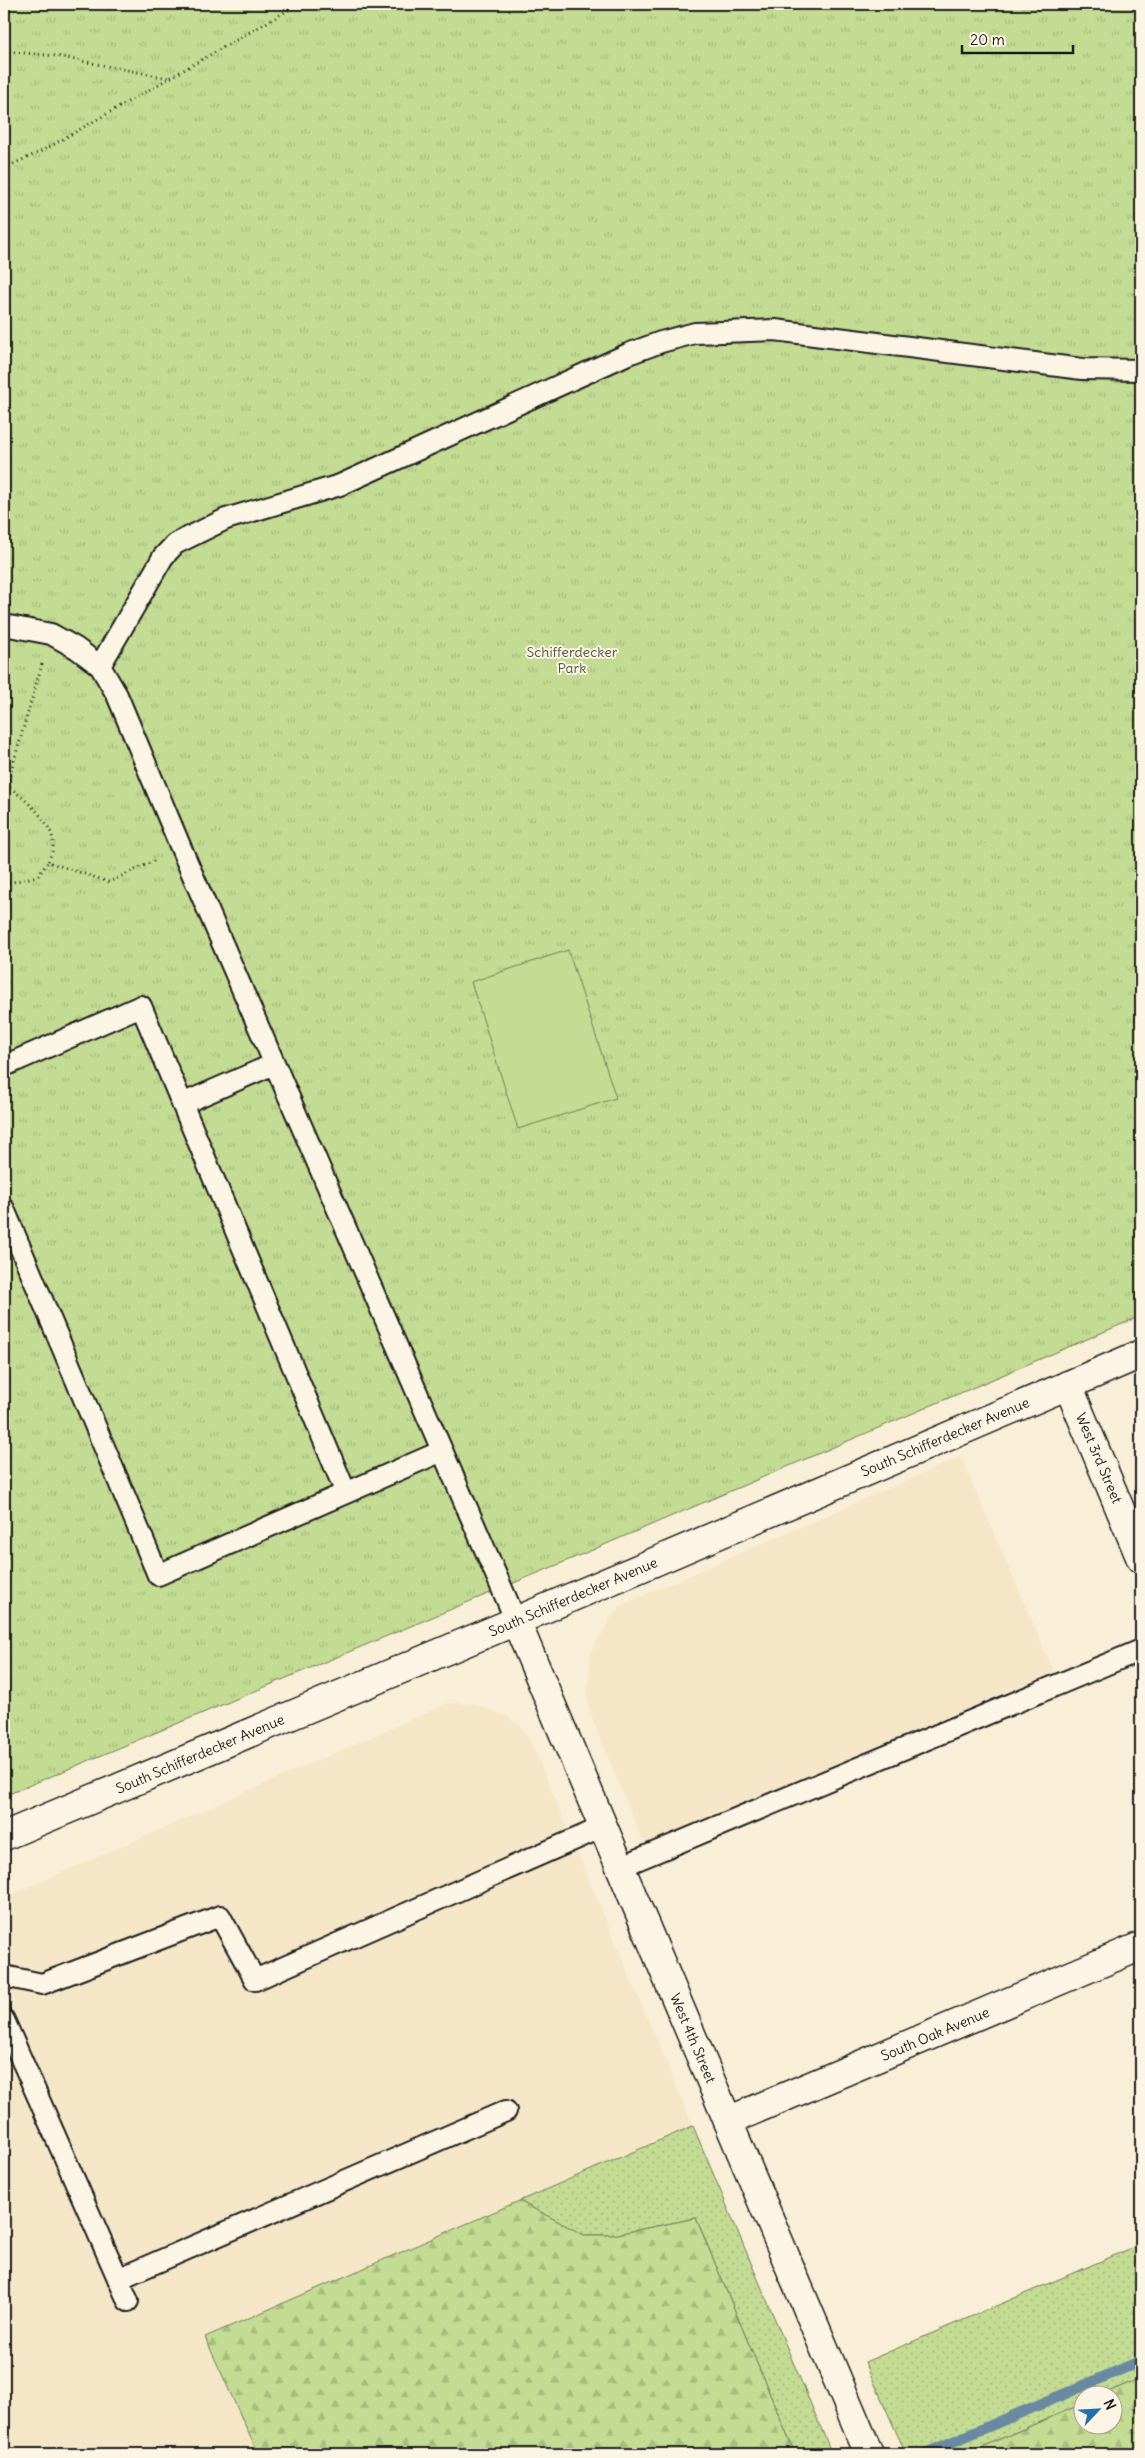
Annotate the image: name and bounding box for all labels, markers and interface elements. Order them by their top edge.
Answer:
scale bar [962,22,1074,54]
text: 20 m [970,30,1005,49]
park label: Schifferdecker Park [526,643,618,677]
street label: South Schifferdecker Avenue [858,1393,1032,1481]
street label: West 3rd Street [1072,1410,1126,1506]
street label: South Schifferdecker Avenue [486,1553,660,1641]
street label: South Schifferdecker Avenue [113,1710,287,1798]
street label: West 4th Street [666,1990,720,2086]
street label: South Oak Avenue [878,2003,992,2065]
north arrow [1072,2386,1122,2436]
text: N [1100,2396,1120,2413]

